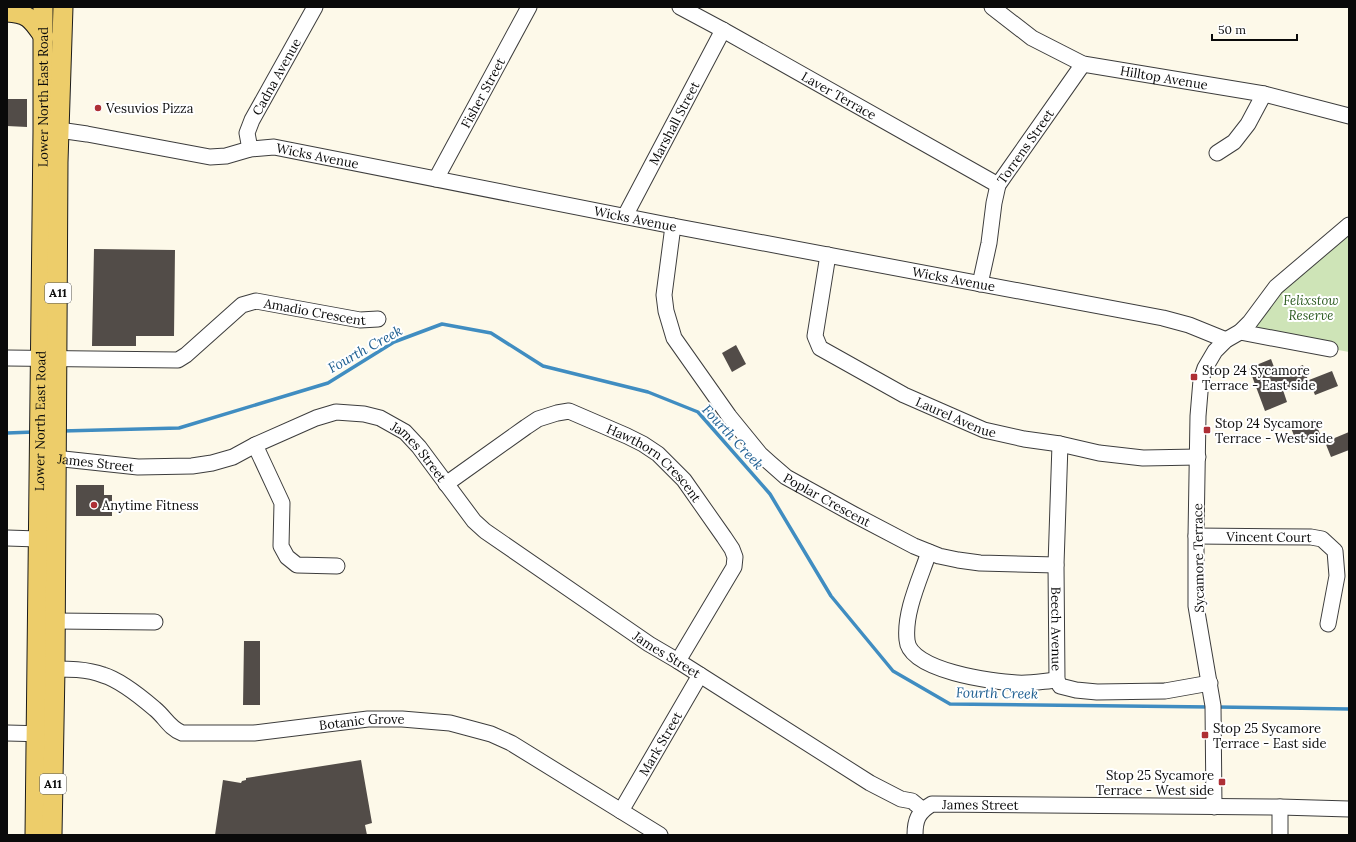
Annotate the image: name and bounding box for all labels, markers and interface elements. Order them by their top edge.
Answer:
scale bar [1212,16,1297,42]
text: 50 m [1218,22,1246,37]
street label: Lower North East Road [35,27,52,167]
street label: Cadna Avenue [248,35,305,118]
street label: Fisher Street [457,55,509,131]
street label: Hilltop Avenue [1119,62,1209,94]
street label: Laver Terrace [798,68,879,124]
street label: Marshall Street [645,79,703,168]
place label: Vesuvios Pizza [105,100,194,117]
marker: Vesuvios Pizza [93,103,103,113]
street label: Torrens Street [993,106,1058,187]
street label: Wicks Avenue [275,140,360,173]
street label: Wicks Avenue [593,203,678,236]
street label: Wicks Avenue [911,263,996,295]
road number: A11 [45,283,71,303]
park label: Felixstow Reserve [1283,292,1339,324]
street label: Amadio Crescent [261,294,366,329]
water label: Fourth Creek [325,321,405,377]
street label: Lower North East Road [31,351,50,491]
place label: Stop 24 Sycamore Terrace - East side [1202,362,1315,394]
marker: Stop 24 Sycamore Terrace - East side [1189,372,1199,382]
street label: Laurel Avenue [913,393,998,441]
water label: Fourth Creek [698,401,768,473]
place label: Stop 24 Sycamore Terrace - West side [1215,415,1333,447]
street label: James Street [387,417,450,485]
street label: Hawthorn Crescent [604,420,705,505]
marker: Stop 24 Sycamore Terrace - West side [1202,425,1212,435]
street label: James Street [56,450,135,475]
street label: Poplar Crescent [780,469,873,531]
place label: Anytime Fitness [101,497,199,514]
marker: Anytime Fitness [89,500,99,510]
street label: Sycamore Terrace [1189,503,1208,613]
street label: Vincent Court [1225,528,1312,546]
street label: Beech Avenue [1047,587,1065,671]
street label: James Street [629,627,704,682]
water label: Fourth Creek [956,683,1038,703]
street label: Mark Street [635,709,686,779]
street label: Botanic Grove [318,711,405,734]
place label: Stop 25 Sycamore Terrace - East side [1213,720,1326,752]
marker: Stop 25 Sycamore Terrace - East side [1200,730,1210,740]
place label: Stop 25 Sycamore Terrace - West side [1096,767,1214,799]
road number: A11 [40,774,66,794]
marker: Stop 25 Sycamore Terrace - West side [1217,777,1227,787]
street label: James Street [941,796,1019,814]

